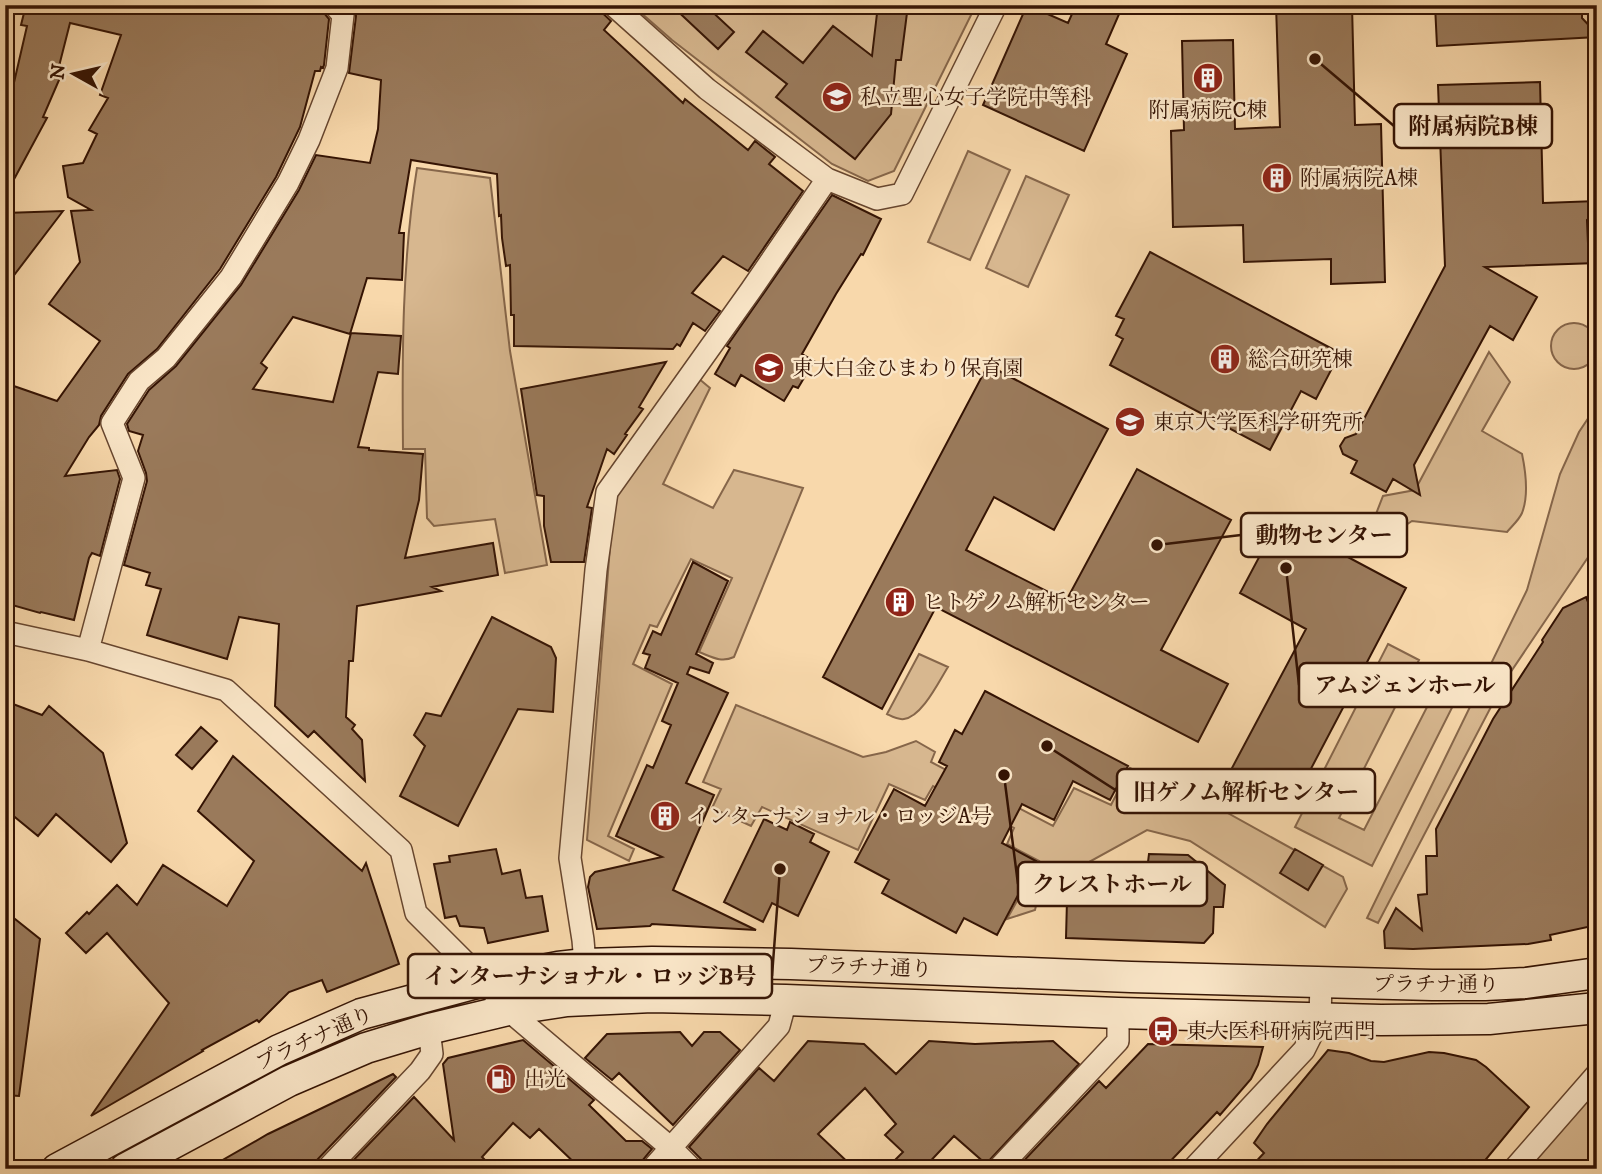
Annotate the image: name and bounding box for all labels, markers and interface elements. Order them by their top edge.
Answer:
north arrow [38,38,108,108]
building icon: 附属病院C棟 [1191,61,1225,95]
text: N [46,62,71,81]
school or university icon: 私立聖心女子学院中等科 [820,80,854,114]
place label: 私立聖心女子学院中等科 [860,85,1091,111]
place label: 附属病院C棟 [1149,98,1267,124]
callout: 附属病院B棟 [1394,104,1552,148]
text: 附属病院B棟 [1408,113,1538,142]
building icon: 附属病院A棟 [1260,161,1294,195]
place label: 附属病院A棟 [1300,166,1418,192]
building icon: 総合研究棟 [1208,342,1242,376]
place label: 総合研究棟 [1248,347,1353,373]
school or university icon: 東大白金ひまわり保育園 [752,351,786,385]
place label: 東大白金ひまわり保育園 [792,356,1023,382]
school or university icon: 東京大学医科学研究所 [1113,405,1147,439]
place label: 東京大学医科学研究所 [1153,410,1363,436]
callout: 動物センター [1241,513,1407,557]
text: 動物センター [1255,522,1393,551]
building icon: ヒトゲノム解析センター [883,585,917,619]
place label: ヒトゲノム解析センター [923,590,1150,616]
callout: アムジェンホール [1299,663,1511,707]
text: アムジェンホール [1314,672,1496,701]
callout: 旧ゲノム解析センター [1117,769,1375,813]
text: 旧ゲノム解析センター [1133,779,1359,808]
building icon: インターナショナル・ロッジA号 [648,799,682,833]
place label: インターナショナル・ロッジA号 [688,804,992,830]
callout: クレストホール [1018,862,1207,906]
text: クレストホール [1032,871,1192,900]
street label: プラチナ通り [806,953,932,983]
callout: インターナショナル・ロッジB号 [408,954,772,998]
text: インターナショナル・ロッジB号 [423,963,757,992]
street label: プラチナ通り [1373,972,1499,998]
street label: プラチナ通り [252,1001,377,1076]
bus stop icon: 東大医科研病院西門 [1146,1014,1180,1048]
place label: 東大医科研病院西門 [1186,1019,1375,1045]
fuel station icon: 出光 [484,1062,518,1096]
place label: 出光 [524,1067,566,1093]

